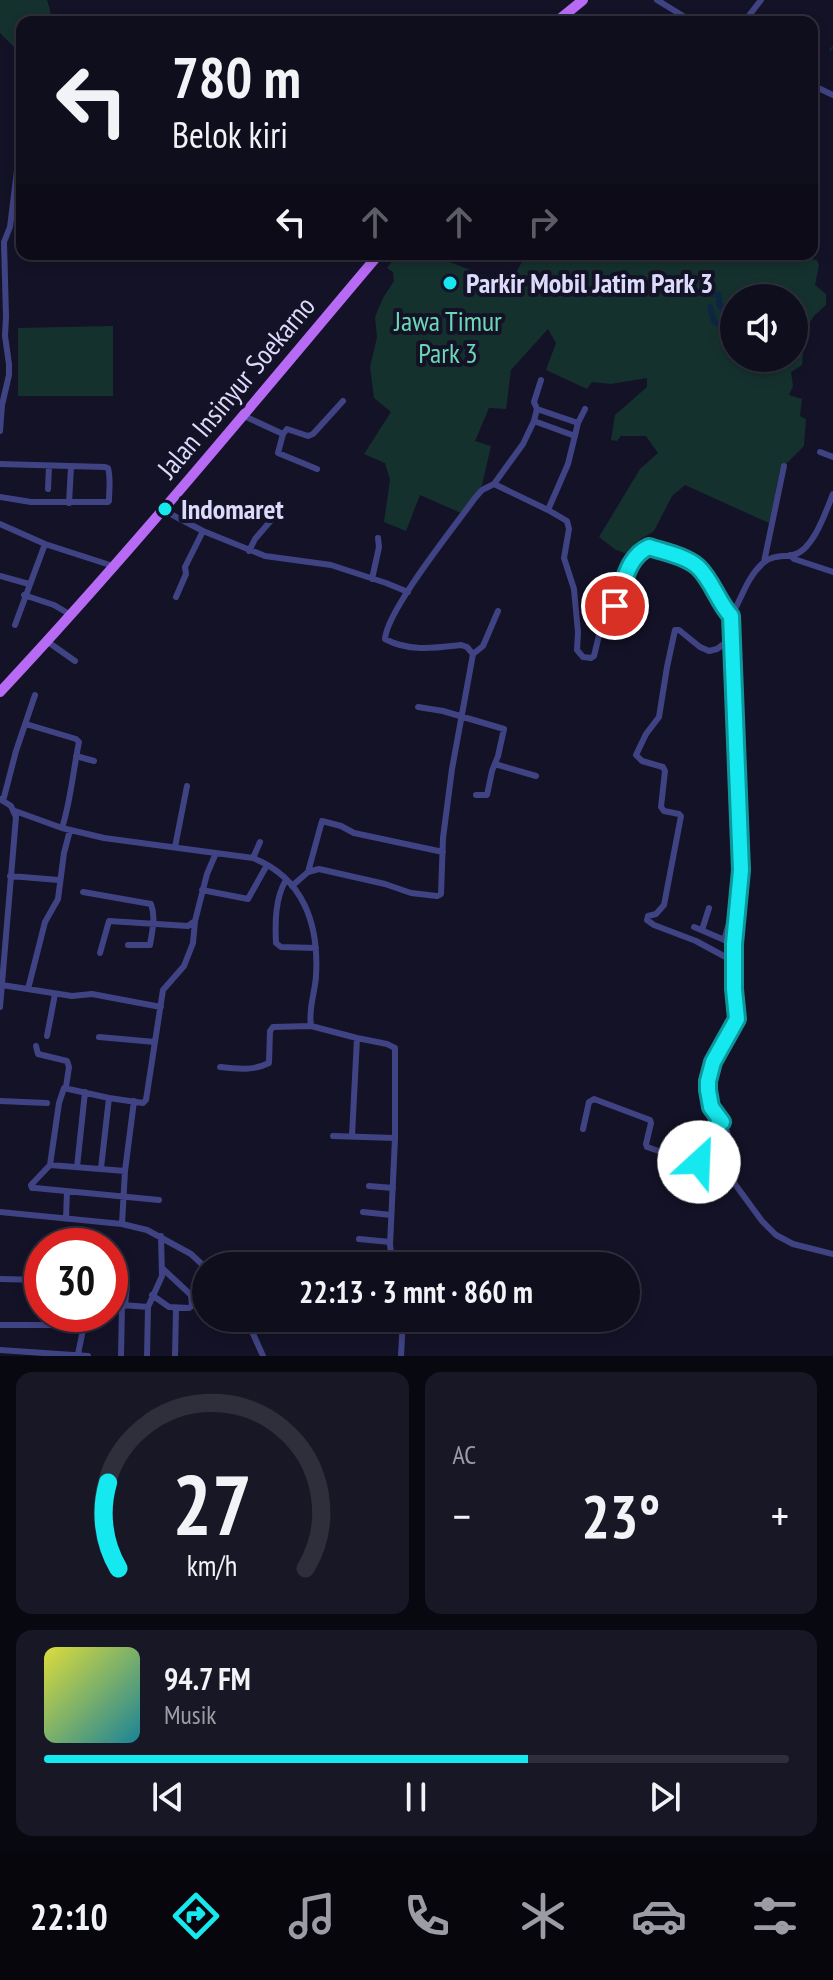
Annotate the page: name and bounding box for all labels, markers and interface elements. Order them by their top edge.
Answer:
text: 780 m [172,41,301,113]
icon: left [40,48,144,152]
text: Belok kiri [172,111,288,158]
icon: left [269,200,313,244]
icon: ahead [353,200,397,244]
icon: ahead [437,200,481,244]
icon: right [521,200,565,244]
place label: Parkir Mobil Jatim Park 3 [466,264,713,301]
marker: Parkir Mobil Jatim Park 3 [441,274,459,292]
map controls [720,284,808,372]
button: sound [720,284,808,372]
street label: Jalan Insinyur Soekarno [148,288,323,486]
park label: Jawa Timur Park 3 [393,302,502,371]
place label: Indomaret [181,490,284,527]
marker: Indomaret [156,500,174,518]
pin [581,572,649,640]
icon: arrive [593,584,637,628]
position arrow [657,1120,741,1204]
speed limit sign: 30 [24,1228,128,1332]
text: 22:13 · 3 mnt · 860 m [299,1272,533,1311]
text: AC [453,1438,476,1471]
text: 27 [172,1450,252,1558]
text: 23° [581,1477,660,1555]
text: − [453,1487,471,1544]
text: + [771,1487,789,1544]
text: km/h [187,1547,238,1584]
text: 94.7 FM [164,1659,251,1698]
text: Musik [164,1698,216,1731]
icon: previous [146,1775,190,1819]
icon: pause [394,1775,438,1819]
icon: next [643,1775,687,1819]
icon: directions [168,1888,224,1944]
icon: music [284,1888,340,1944]
icon: phone [399,1888,455,1944]
icon: climate [515,1888,571,1944]
icon: car [631,1888,687,1944]
icon: filters [747,1888,803,1944]
text: 22:10 [30,1893,108,1940]

